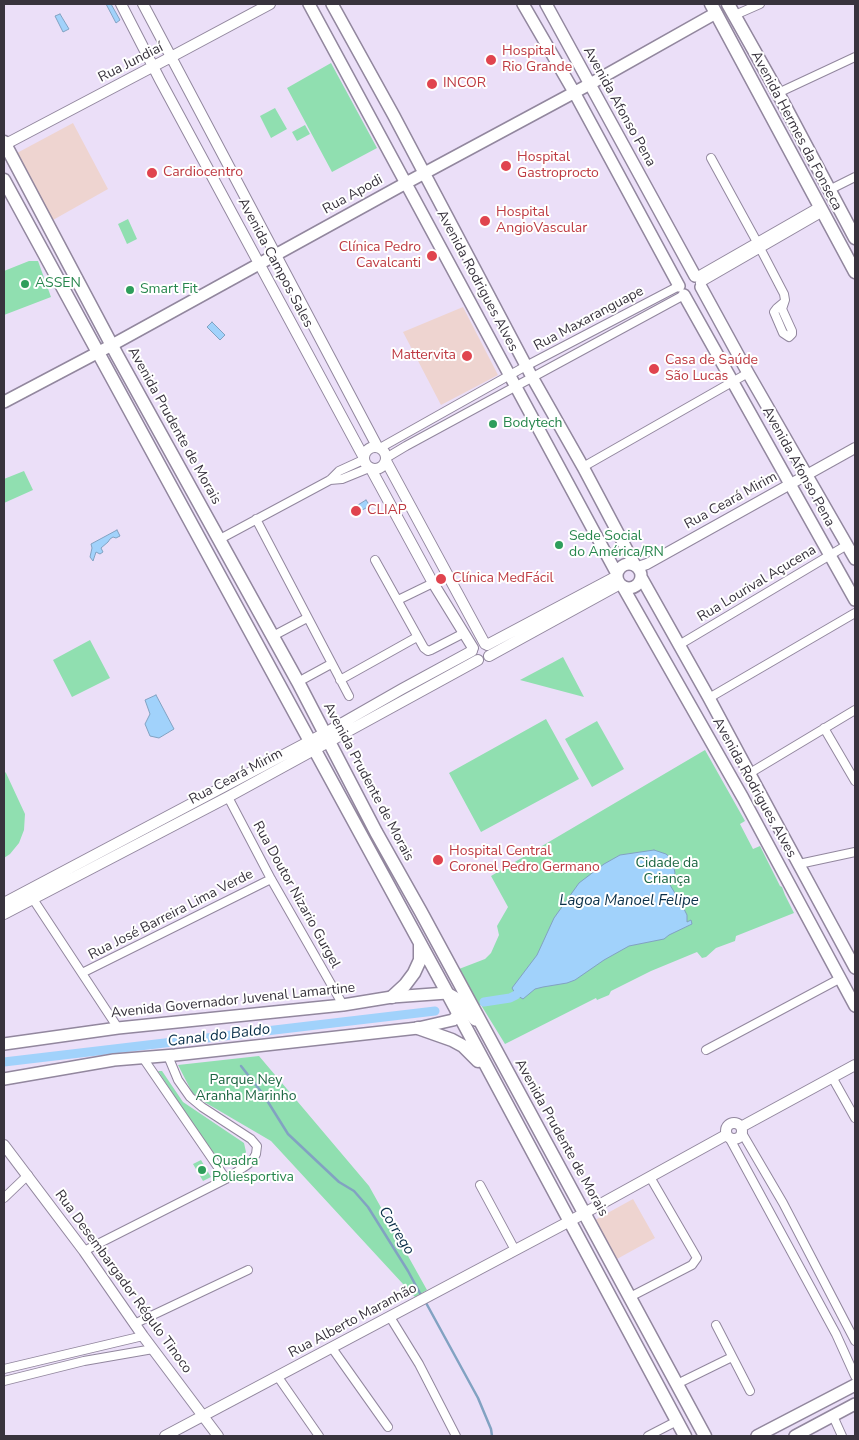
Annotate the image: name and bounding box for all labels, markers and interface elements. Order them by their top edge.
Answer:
street label: Rua Jundiaí [96,39,166,87]
place label: Hospital Rio Grande [502,44,572,76]
street label: Avenida Afonso Pena [579,44,659,170]
street label: Avenida Hermes da Fonseca [747,48,845,214]
marker: Hospital Rio Grande [484,53,498,67]
place label: INCOR [443,76,486,92]
marker: INCOR [425,77,439,91]
place label: Hospital Gastroprocto [517,150,599,182]
marker: Hospital Gastroprocto [499,159,513,173]
place label: Cardiocentro [163,165,243,181]
marker: Cardiocentro [145,166,159,180]
street label: Rua Apodi [320,172,386,218]
street label: Avenida Campos Sales [234,196,316,330]
place label: Hospital AngioVascular [496,205,587,238]
street label: Avenida Rodrigues Alves [433,208,521,354]
marker: Hospital AngioVascular [478,214,492,228]
place label: Clínica Pedro Cavalcanti [339,240,421,272]
marker: Clínica Pedro Cavalcanti [425,249,439,263]
place label: ASSEN [35,276,81,292]
marker: ASSEN [19,278,31,290]
place label: Smart Fit [140,282,198,298]
street label: Rua Maxaranguape [531,283,647,355]
marker: Smart Fit [124,284,136,296]
street label: Avenida Prudente de Morais [124,344,224,508]
place label: Mattervita [391,348,456,364]
marker: Mattervita [460,349,474,363]
place label: Casa de Saúde São Lucas [665,353,758,386]
marker: Casa de Saúde São Lucas [647,362,661,376]
street label: Avenida Afonso Pena [758,404,838,530]
place label: Bodytech [503,416,562,432]
marker: Bodytech [487,418,499,430]
street label: Rua Ceará Mirim [682,469,780,533]
place label: CLIAP [367,503,407,519]
marker: CLIAP [349,504,363,518]
place label: Sede Social do América/RN [569,529,664,562]
marker: Sede Social do América/RN [553,539,565,551]
street label: Rua Lourival Açucena [695,542,819,626]
place label: Clínica MedFácil [452,571,554,587]
marker: Clínica MedFácil [434,572,448,586]
street label: Avenida Prudente de Morais [319,700,417,864]
street label: Avenida Rodrigues Alves [708,715,800,861]
street label: Rua Ceará Mirim [186,745,286,809]
street label: Rua Doutor Nizario Gurgel [249,819,343,971]
place label: Hospital Central Coronel Pedro Germano [449,844,600,876]
marker: Hospital Central Coronel Pedro Germano [431,853,445,867]
park label: Cidade da Criança [635,856,699,889]
street label: Rua José Barreira Lima Verde [86,866,256,964]
water label: Lagoa Manoel Felipe [559,892,699,910]
street label: Avenida Governador Juvenal Lamartine [110,980,356,1022]
water label: Canal do Baldo [167,1021,271,1051]
street label: Avenida Prudente de Morais [511,1056,611,1220]
park label: Parque Ney Aranha Marinho [196,1073,296,1106]
place label: Quadra Poliesportiva [212,1154,294,1186]
marker: Quadra Poliesportiva [196,1164,208,1176]
street label: Rua Desembargador Régulo Tinoco [51,1187,195,1377]
water label: Corrego [374,1203,418,1259]
street label: Rua Alberto Maranhão [286,1280,420,1362]

